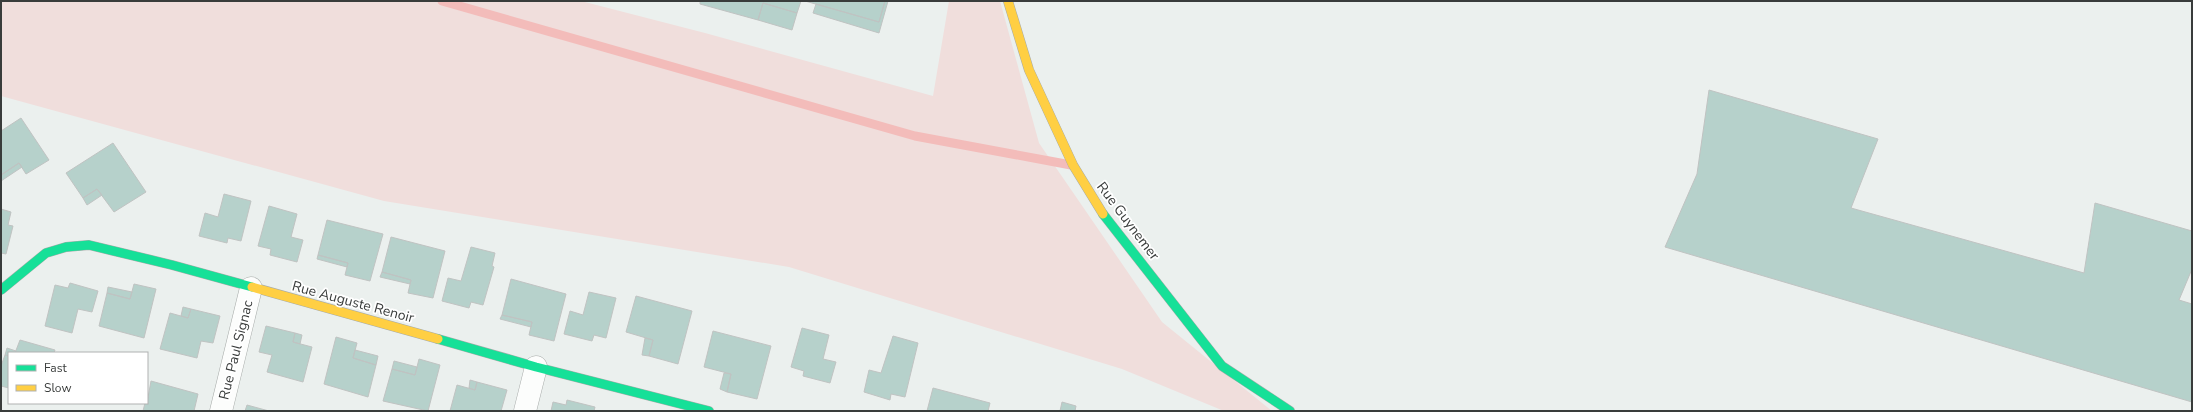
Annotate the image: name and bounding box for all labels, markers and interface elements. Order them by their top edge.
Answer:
street label: Rue Guynemer [1092,178,1164,264]
street label: Rue Auguste Renoir [290,277,416,327]
street label: Rue Paul Signac [214,298,258,402]
legend [8,352,148,404]
text: Fast [44,360,67,376]
text: Slow [44,380,72,396]

